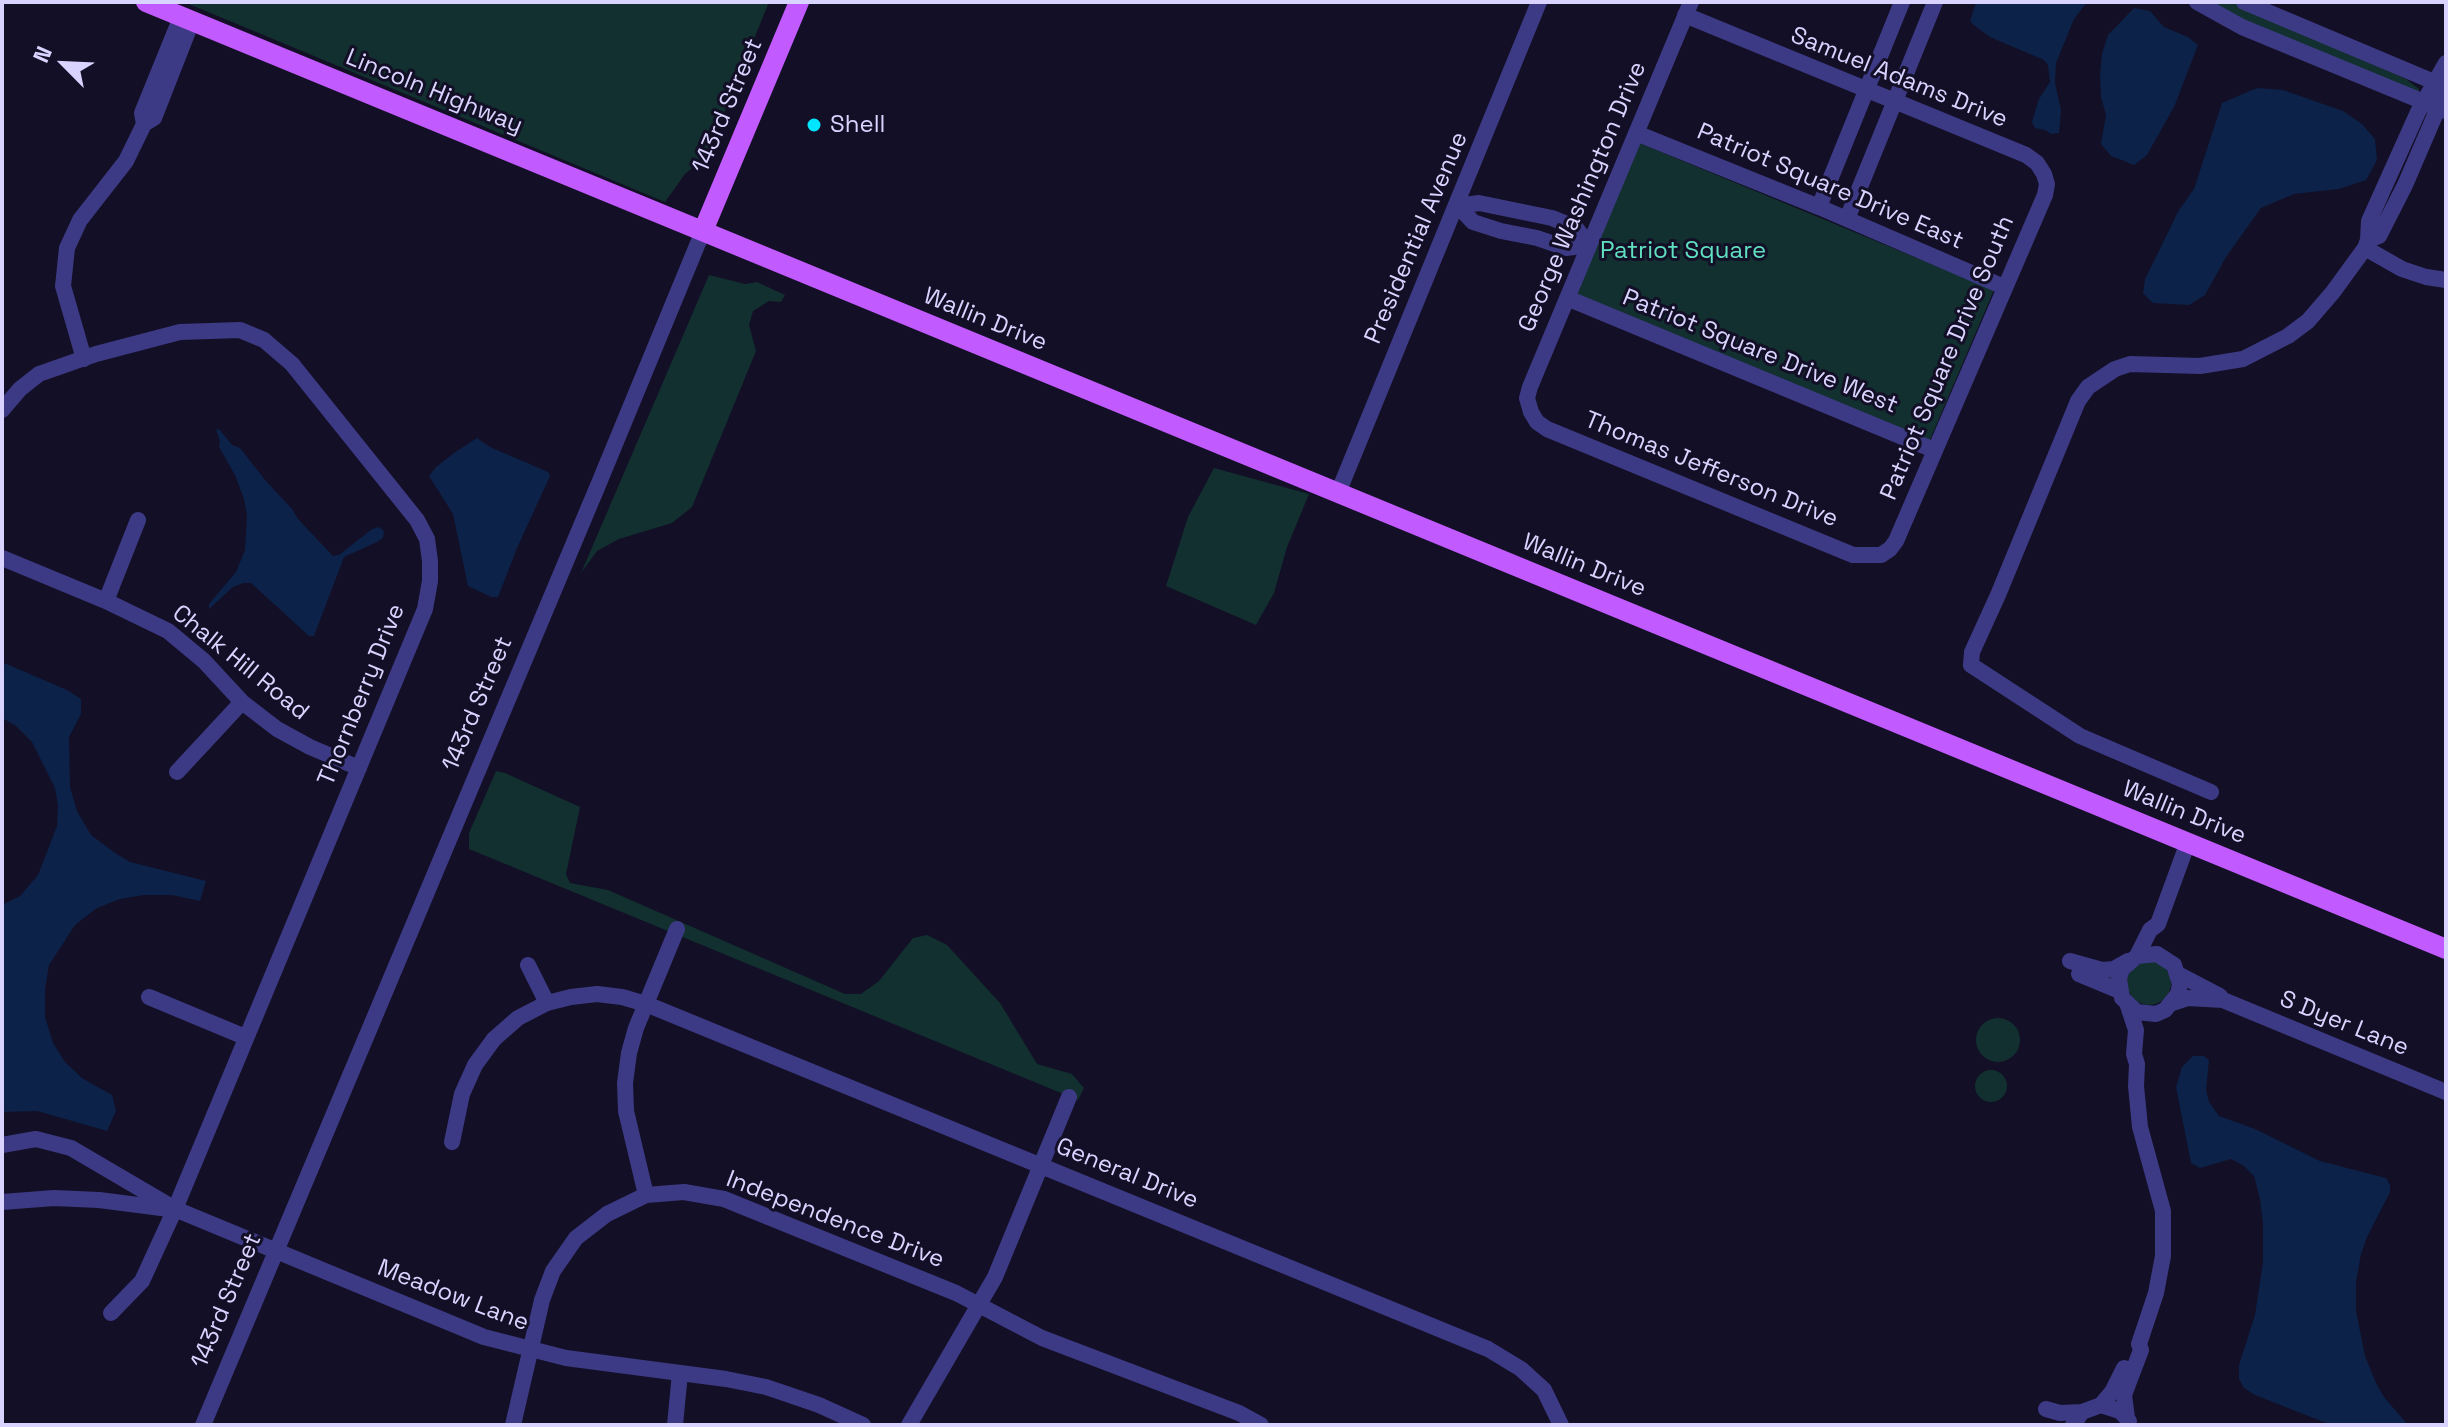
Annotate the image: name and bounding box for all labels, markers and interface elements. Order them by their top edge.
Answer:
street label: Samuel Adams Drive [1786,21,2012,135]
north arrow [24,24,104,104]
street label: 143rd Street [687,35,769,177]
text: N [26,42,58,67]
street label: Lincoln Highway [341,43,527,141]
street label: George Washington Drive [1513,57,1653,337]
place label: Shell [830,111,885,139]
marker: Shell [805,116,823,134]
street label: Patriot Square Drive East [1692,118,1968,256]
street label: Presidential Avenue [1359,128,1475,348]
street label: Patriot Square Drive South [1875,212,2021,504]
park label: Patriot Square [1600,237,1766,265]
street label: Wallin Drive [919,282,1051,358]
street label: Patriot Square Drive West [1618,284,1902,420]
street label: Thomas Jefferson Drive [1580,406,1842,534]
street label: Wallin Drive [1518,528,1650,604]
street label: Chalk Hill Road [166,599,314,727]
street label: Thornberry Drive [312,600,412,790]
street label: 143rd Street [437,633,519,775]
street label: Wallin Drive [2118,775,2250,851]
street label: S Dyer Lane [2275,985,2413,1063]
street label: General Drive [1052,1132,1202,1216]
street label: Independence Drive [722,1165,948,1275]
street label: 143rd Street [186,1230,268,1372]
street label: Meadow Lane [373,1254,533,1338]

